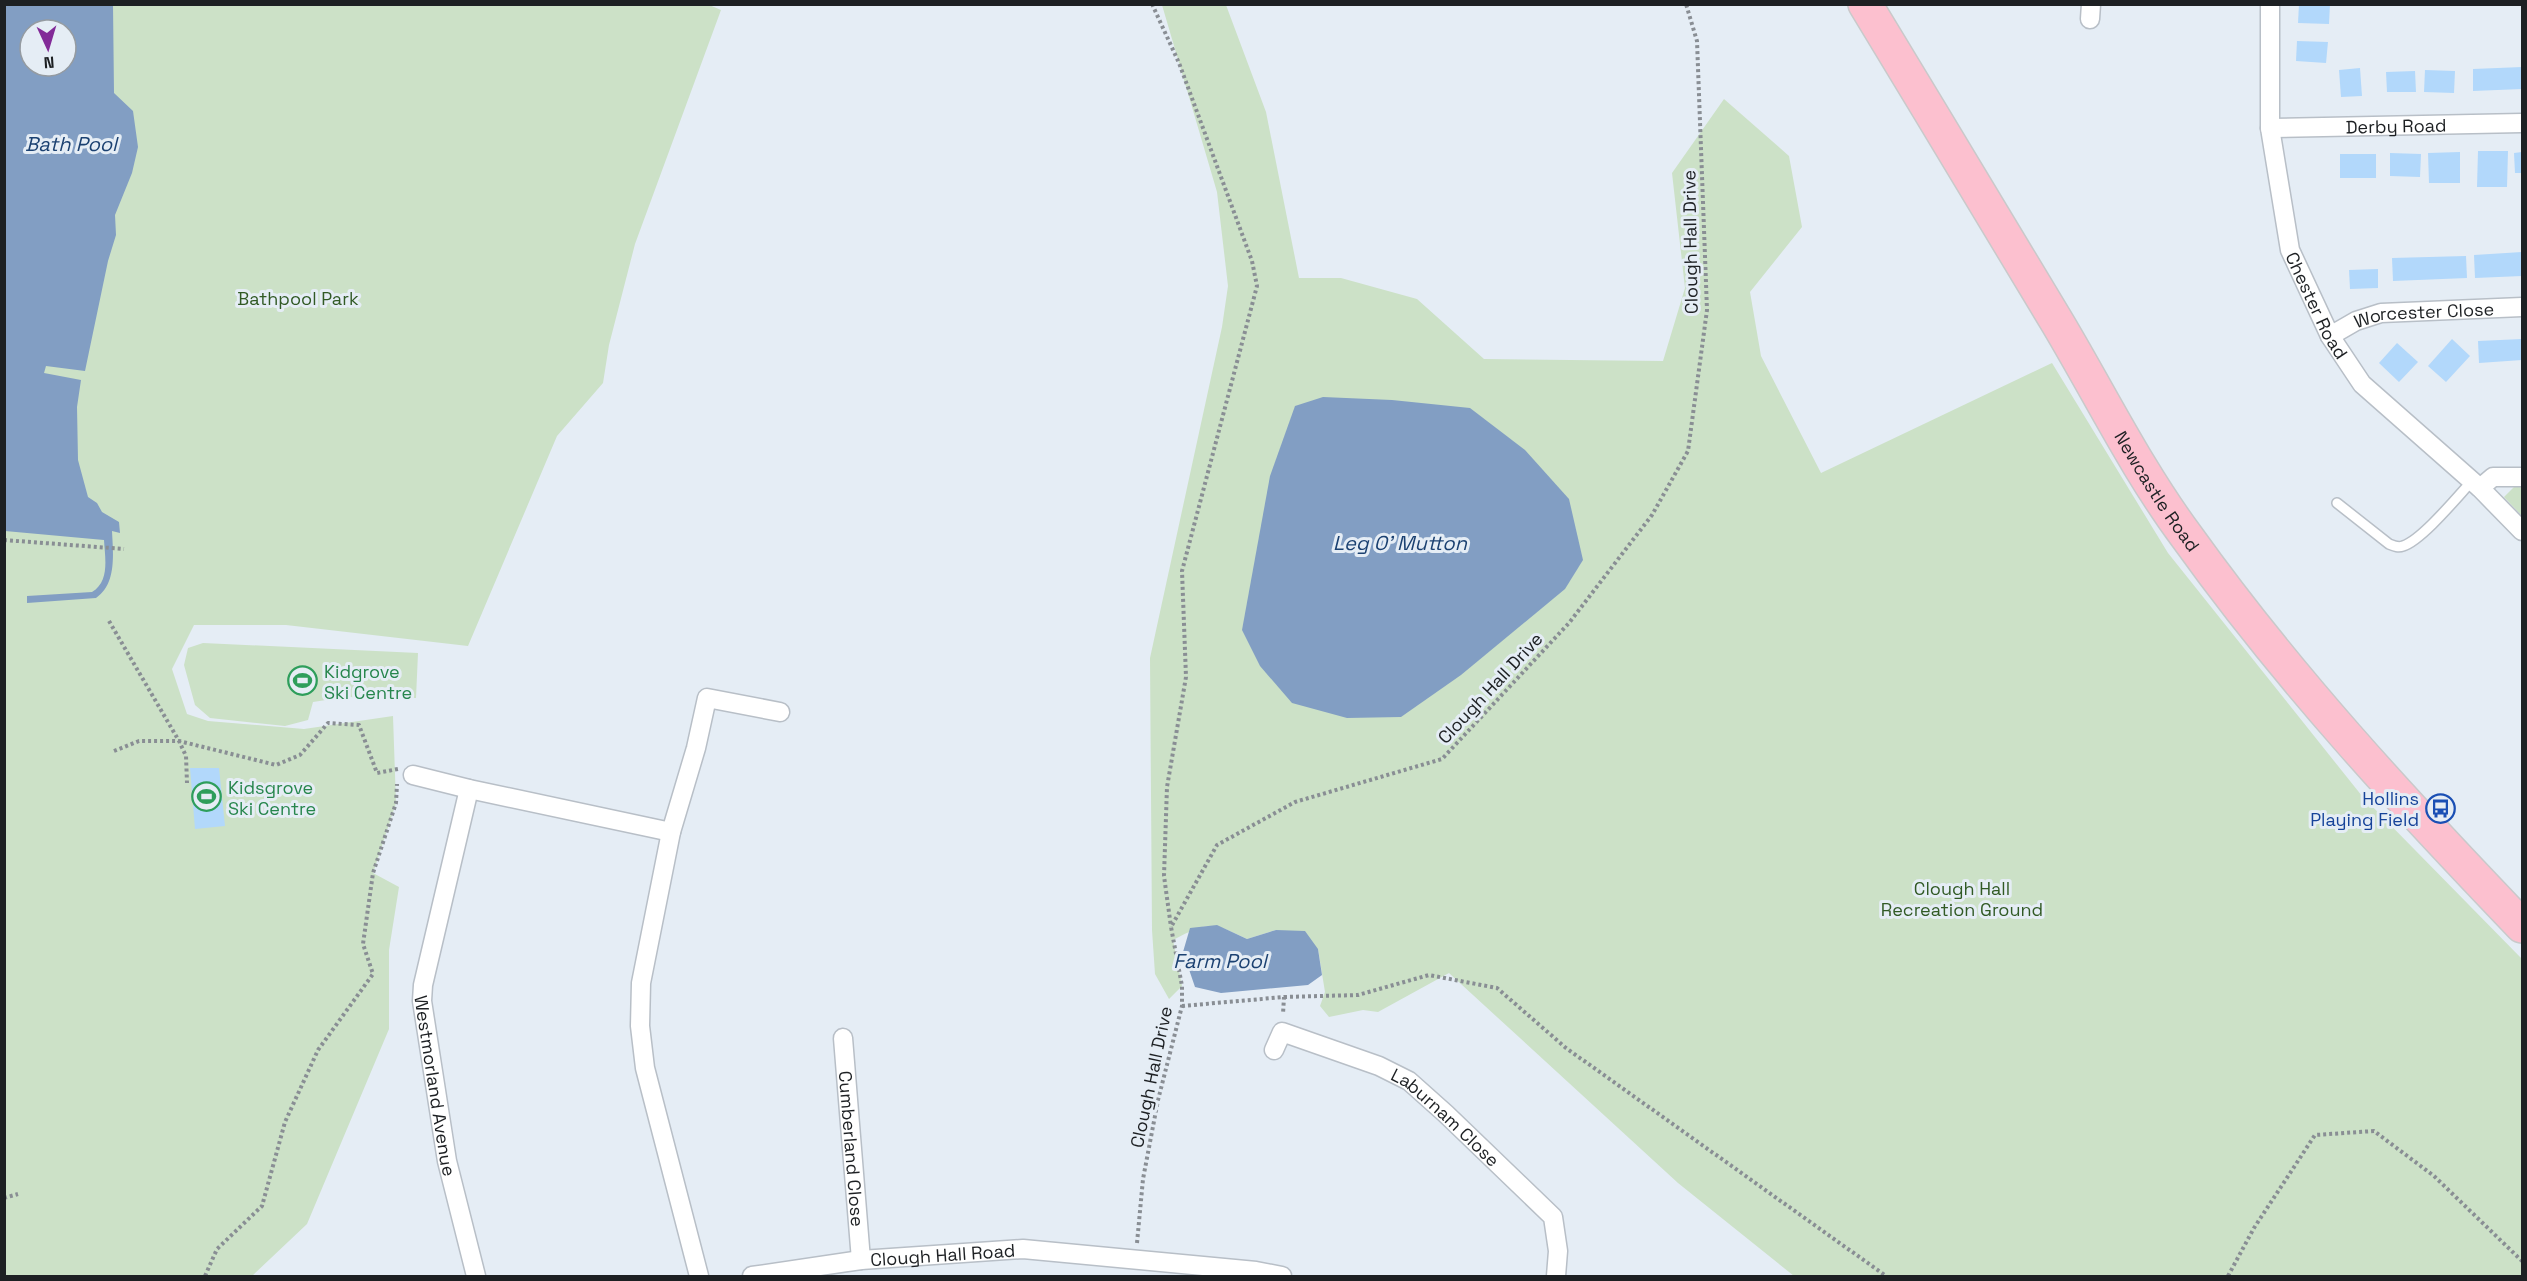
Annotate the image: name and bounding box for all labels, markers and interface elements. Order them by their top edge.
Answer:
north arrow [18,18,78,78]
text: N [43,52,55,73]
street label: Derby Road [2345,113,2447,138]
water label: Bath Pool [25,131,119,157]
street label: Clough Hall Drive [1677,170,1703,314]
street label: Chester Road [2281,248,2353,363]
park label: Bathpool Park [237,287,359,310]
street label: Worcester Close [2351,297,2495,332]
street label: Newcastle Road [2110,427,2205,556]
water label: Leg O' Mutton [1333,530,1468,556]
street label: Clough Hall Drive [1432,627,1548,749]
place label: Kidgrove Ski Centre [324,660,412,704]
sports icon: Kidgrove Ski Centre [287,665,319,697]
place label: Kidsgrove Ski Centre [228,776,316,820]
sports icon: Kidsgrove Ski Centre [191,781,223,813]
place label: Hollins Playing Field [2310,787,2419,831]
bus stop icon: Hollins Playing Field [2424,792,2456,824]
park label: Clough Hall Recreation Ground [1881,877,2043,921]
water label: Farm Pool [1173,948,1269,974]
street label: Westmorland Avenue [410,994,462,1178]
street label: Clough Hall Drive [1125,1004,1177,1150]
street label: Laburnam Close [1388,1063,1505,1171]
street label: Cumberland Close [834,1070,870,1228]
street label: Clough Hall Road [869,1238,1016,1271]

